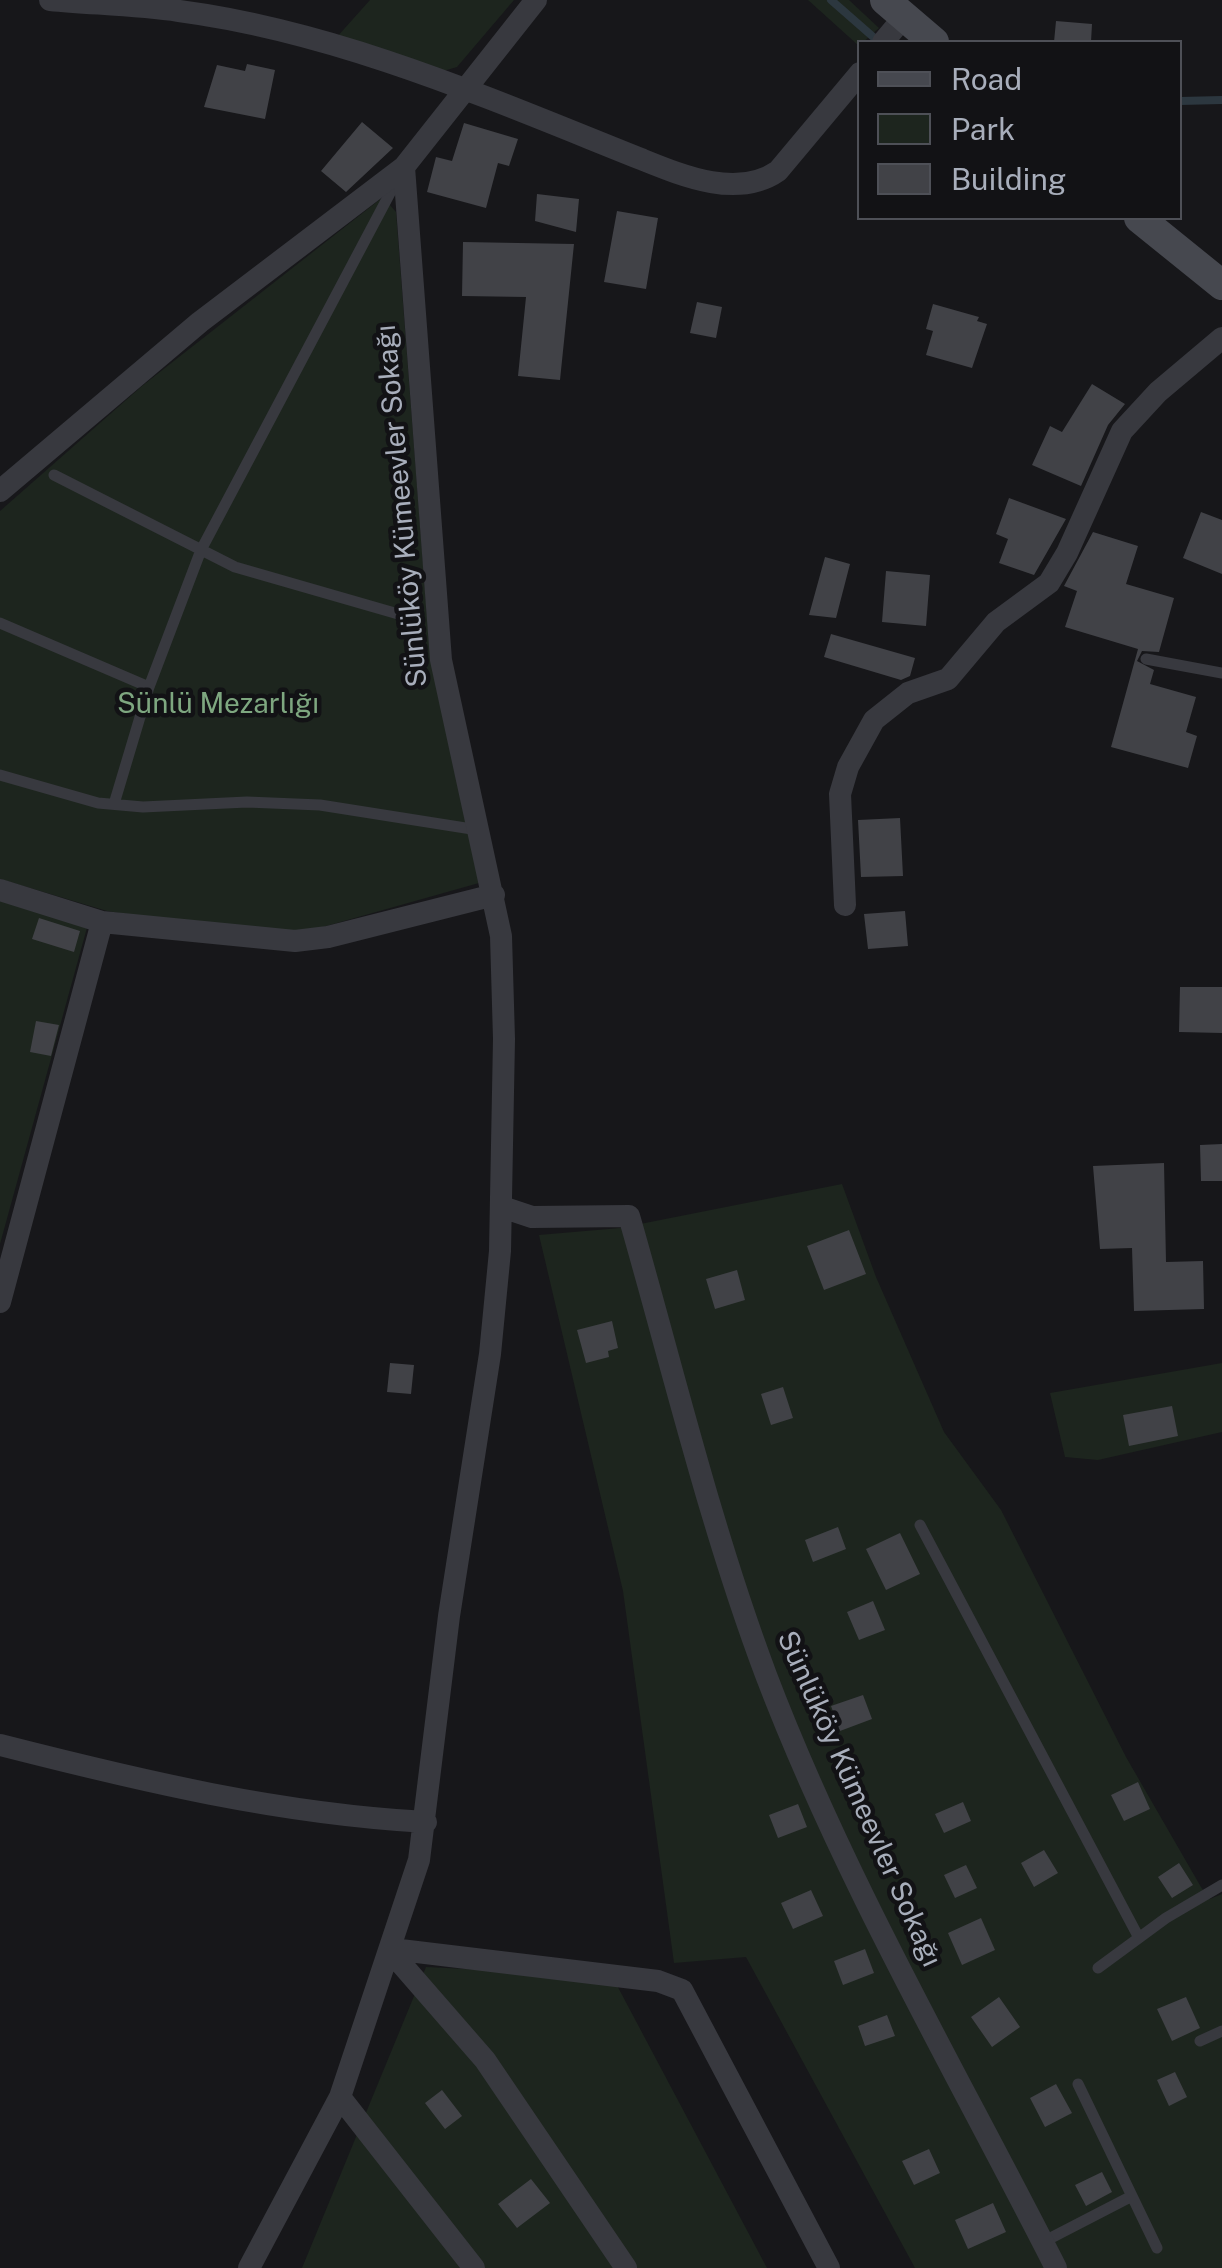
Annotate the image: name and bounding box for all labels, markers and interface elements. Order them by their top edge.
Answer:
legend [857,40,1182,220]
text: Road [951,61,1022,97]
text: Park [951,111,1015,147]
text: Building [951,161,1066,197]
street label: Sünlüköy Kümeevler Sokağı [369,323,435,689]
park label: Sünlü Mezarlığı [117,687,319,721]
street label: Sünlüköy Kümeevler Sokağı [770,1626,948,1972]

